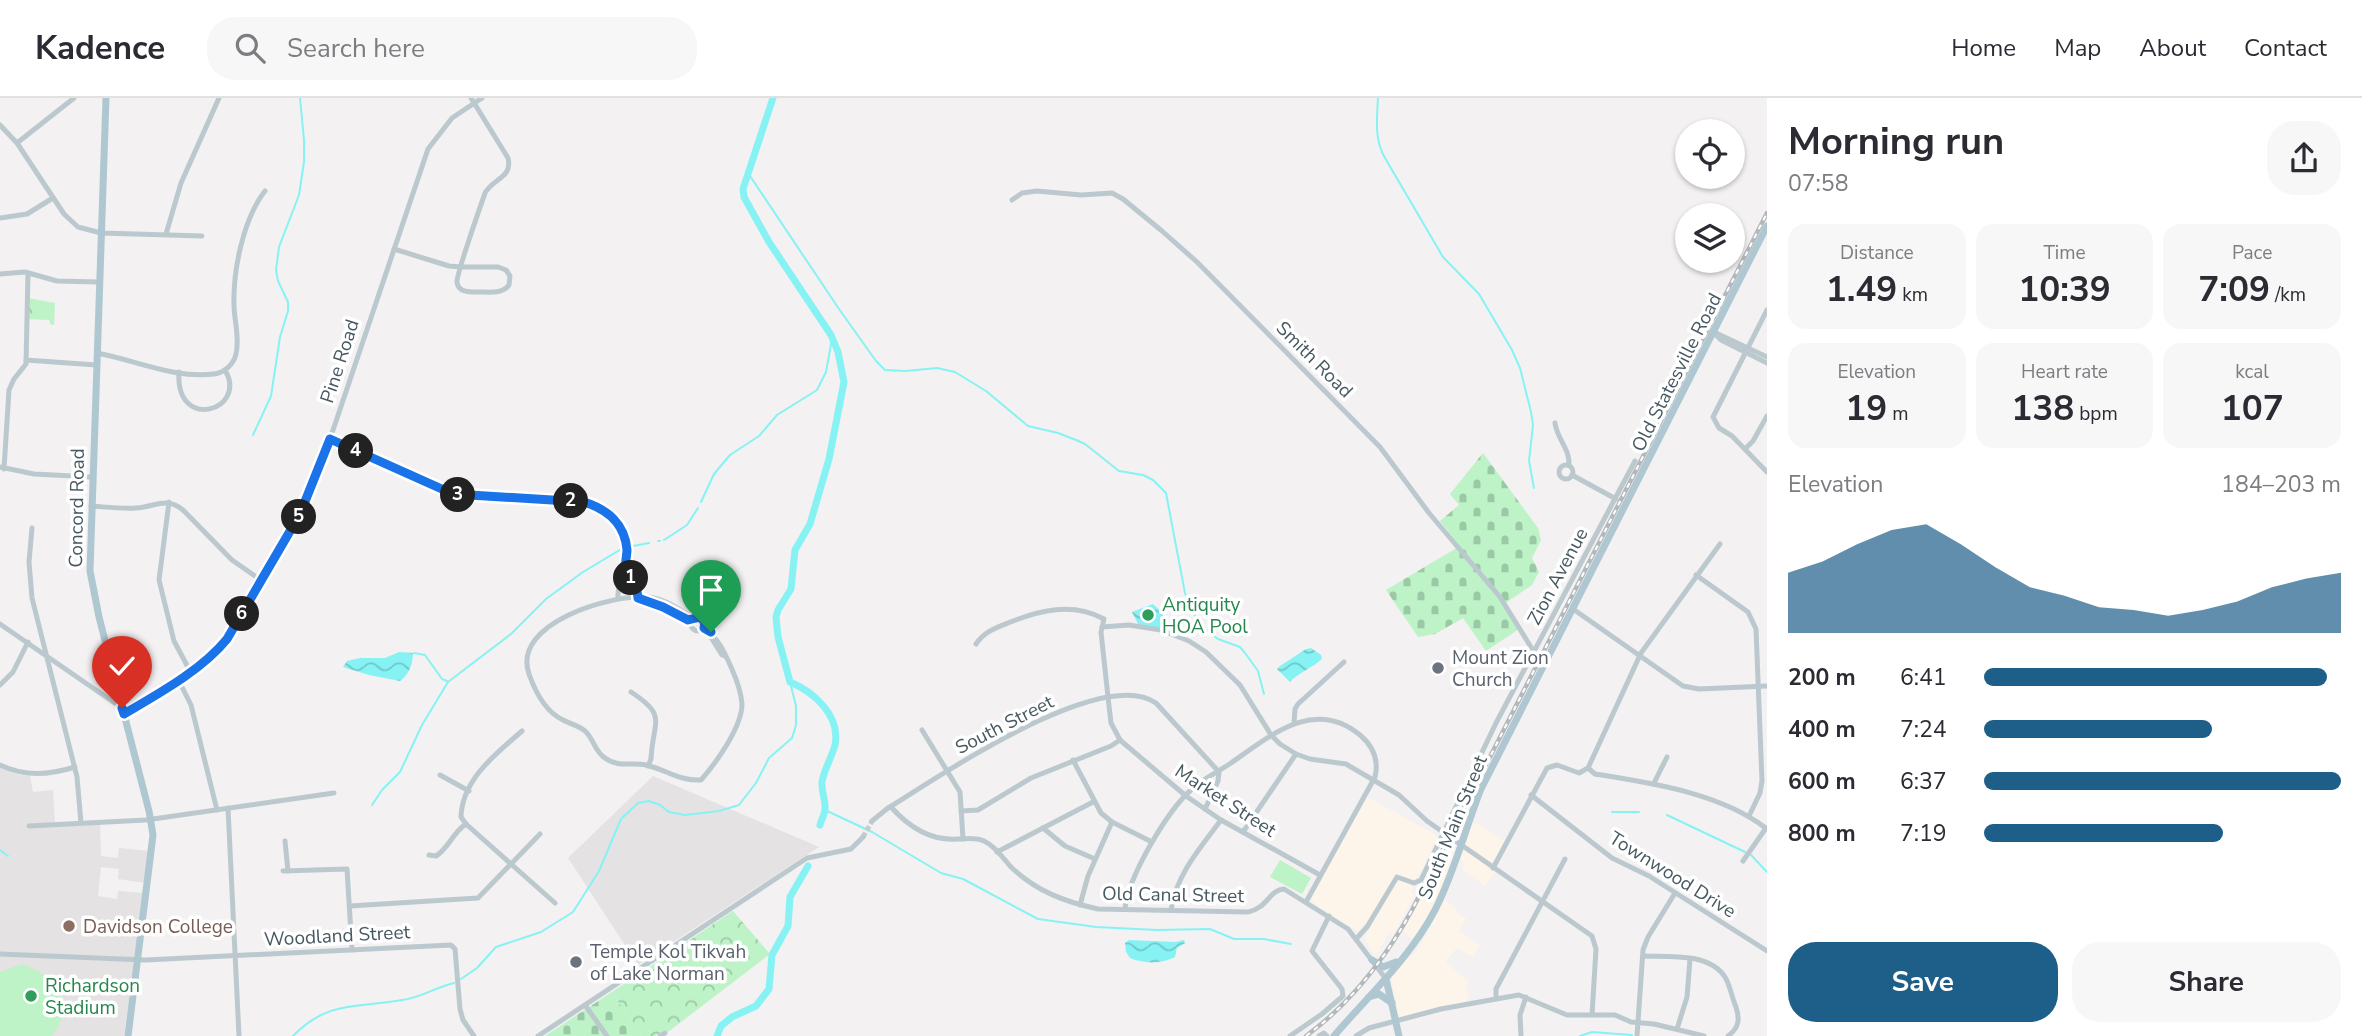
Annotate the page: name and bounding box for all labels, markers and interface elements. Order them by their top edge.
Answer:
search box [207,17,697,80]
text: Kadence [35,26,165,71]
icon: search [231,29,269,67]
text: Search here [287,31,425,66]
text: Home [1951,32,2016,64]
text: Map [2054,32,2101,64]
text: About [2139,32,2206,64]
text: Contact [2244,32,2327,64]
text: Morning run [1788,116,2004,167]
map controls [1675,119,1745,273]
button: locate [1675,119,1745,189]
button: share [2267,121,2341,195]
text: 07:58 [1788,168,1848,199]
button: layers [1675,203,1745,273]
text: Distance [1840,240,1914,266]
text: Time [2043,240,2086,266]
text: Pace [2232,240,2272,266]
text: 1.49 [1826,266,1897,313]
text: 10:39 [2018,266,2111,313]
text: 7:09 [2198,266,2270,313]
text: km [1897,282,1928,308]
text: /km [2270,282,2306,308]
street label: Old Statesville Road [1626,289,1728,456]
street label: Pine Road [314,316,366,406]
street label: Smith Road [1270,316,1358,404]
text: Elevation [1837,359,1916,385]
text: Heart rate [2021,359,2108,385]
text: kcal [2235,359,2269,385]
text: 19 [1845,385,1887,432]
text: 138 [2011,385,2074,432]
text: 107 [2221,385,2284,432]
text: m [1887,401,1908,427]
text: bpm [2074,401,2118,427]
pin: 4 [338,434,374,468]
text: 4 [350,437,361,463]
street label: Concord Road [63,448,91,568]
text: Elevation [1788,469,1883,500]
text: 184–203 m [2221,469,2341,500]
pin: 3 [440,478,476,512]
text: 3 [452,481,463,507]
pin: 2 [554,484,588,518]
text: 2 [565,487,576,513]
pin: 5 [282,500,316,534]
text: 5 [293,503,304,529]
street label: Zion Avenue [1521,523,1594,630]
pin: 1 [614,560,648,596]
pin [681,560,741,632]
text: 1 [625,564,636,590]
icon: arrive [692,571,730,609]
place label: Antiquity HOA Pool [1162,592,1248,640]
pin: 6 [224,596,260,632]
text: 6 [236,600,247,626]
marker: Antiquity HOA Pool [1140,607,1156,623]
pin [92,636,152,708]
place label: Mount Zion Church [1452,645,1549,693]
icon: check [103,647,141,685]
marker: Mount Zion Church [1430,660,1446,676]
text: 200 m [1788,662,1856,693]
text: 6:41 [1900,662,1947,693]
street label: South Street [951,689,1058,761]
text: 400 m [1788,714,1856,745]
text: 7:24 [1900,714,1947,745]
street label: South Main Street [1412,751,1494,903]
street label: Market Street [1170,758,1281,843]
text: 600 m [1788,766,1856,797]
text: 6:37 [1900,766,1947,797]
text: 800 m [1788,818,1856,849]
text: 7:19 [1900,818,1947,849]
street label: Townwood Drive [1604,825,1741,924]
street label: Old Canal Street [1102,881,1244,909]
place label: Davidson College [83,914,233,940]
marker: Davidson College [61,918,77,934]
street label: Woodland Street [263,919,411,953]
place label: Temple Kol Tikvah of Lake Norman [590,939,746,987]
button: Save [1788,942,2058,1022]
button: Share [2072,942,2341,1022]
marker: Temple Kol Tikvah of Lake Norman [568,954,584,970]
place label: Richardson Stadium [45,973,140,1021]
marker: Richardson Stadium [23,988,39,1004]

